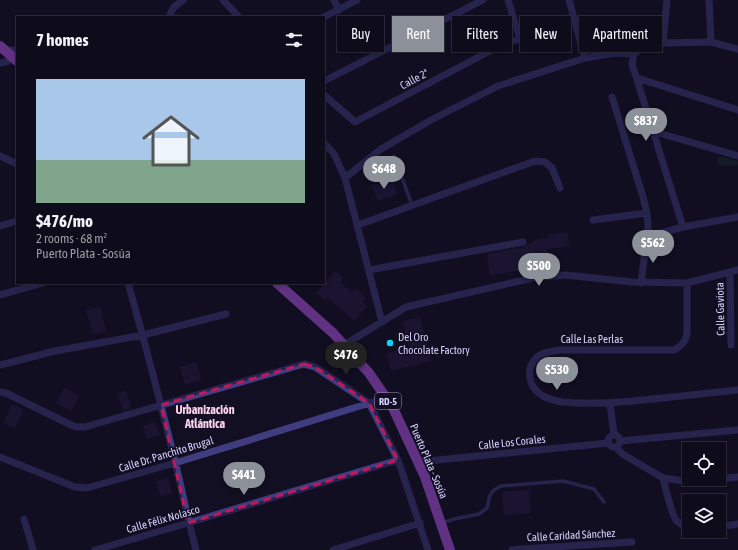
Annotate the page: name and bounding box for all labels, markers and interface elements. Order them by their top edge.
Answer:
chip: Buy [337,16,384,52]
chip: Rent [392,16,444,52]
chip: Filters [452,16,512,52]
chip: New [520,16,571,52]
chip: Apartment [579,16,662,52]
icon: filters [283,29,305,51]
text: 7 homes [36,30,89,50]
street label: Calle 2ª [398,67,430,91]
icon: home [135,105,207,177]
pin: $837 [622,108,670,142]
text: $837 [634,113,658,128]
pin: $648 [360,156,408,190]
text: $648 [372,161,396,176]
text: $476/mo [36,211,93,231]
pin: $562 [629,230,677,264]
text: 2 rooms · 68 m² [36,231,107,246]
text: $562 [641,235,665,250]
text: Puerto Plata - Sosúa [36,246,131,261]
pin: $500 [515,253,563,287]
text: $500 [527,258,551,273]
street label: Calle Gaviota [714,282,726,336]
place label: Del Oro Chocolate Factory [398,331,470,356]
street label: Calle Las Perlas [561,333,623,345]
marker: Del Oro Chocolate Factory [385,338,395,348]
pin: $476 [322,342,370,376]
text: $476 [334,347,358,362]
pin: $530 [533,357,581,391]
text: $530 [545,362,569,377]
road number: RD-5 [375,393,401,409]
district label: Urbanización Atlántica [175,403,235,431]
street label: Puerto Plata - Sosúa [408,422,450,500]
street label: Calle Los Corales [478,433,546,451]
street label: Calle Dr. Panchito Brugal [117,434,215,474]
map controls [682,442,726,538]
button: locate [682,442,726,486]
pin: $441 [220,462,268,496]
text: $441 [232,467,256,482]
button: layers [682,494,726,538]
street label: Calle Félix Nolasco [125,503,201,535]
street label: Calle Caridad Sánchez [526,527,616,543]

